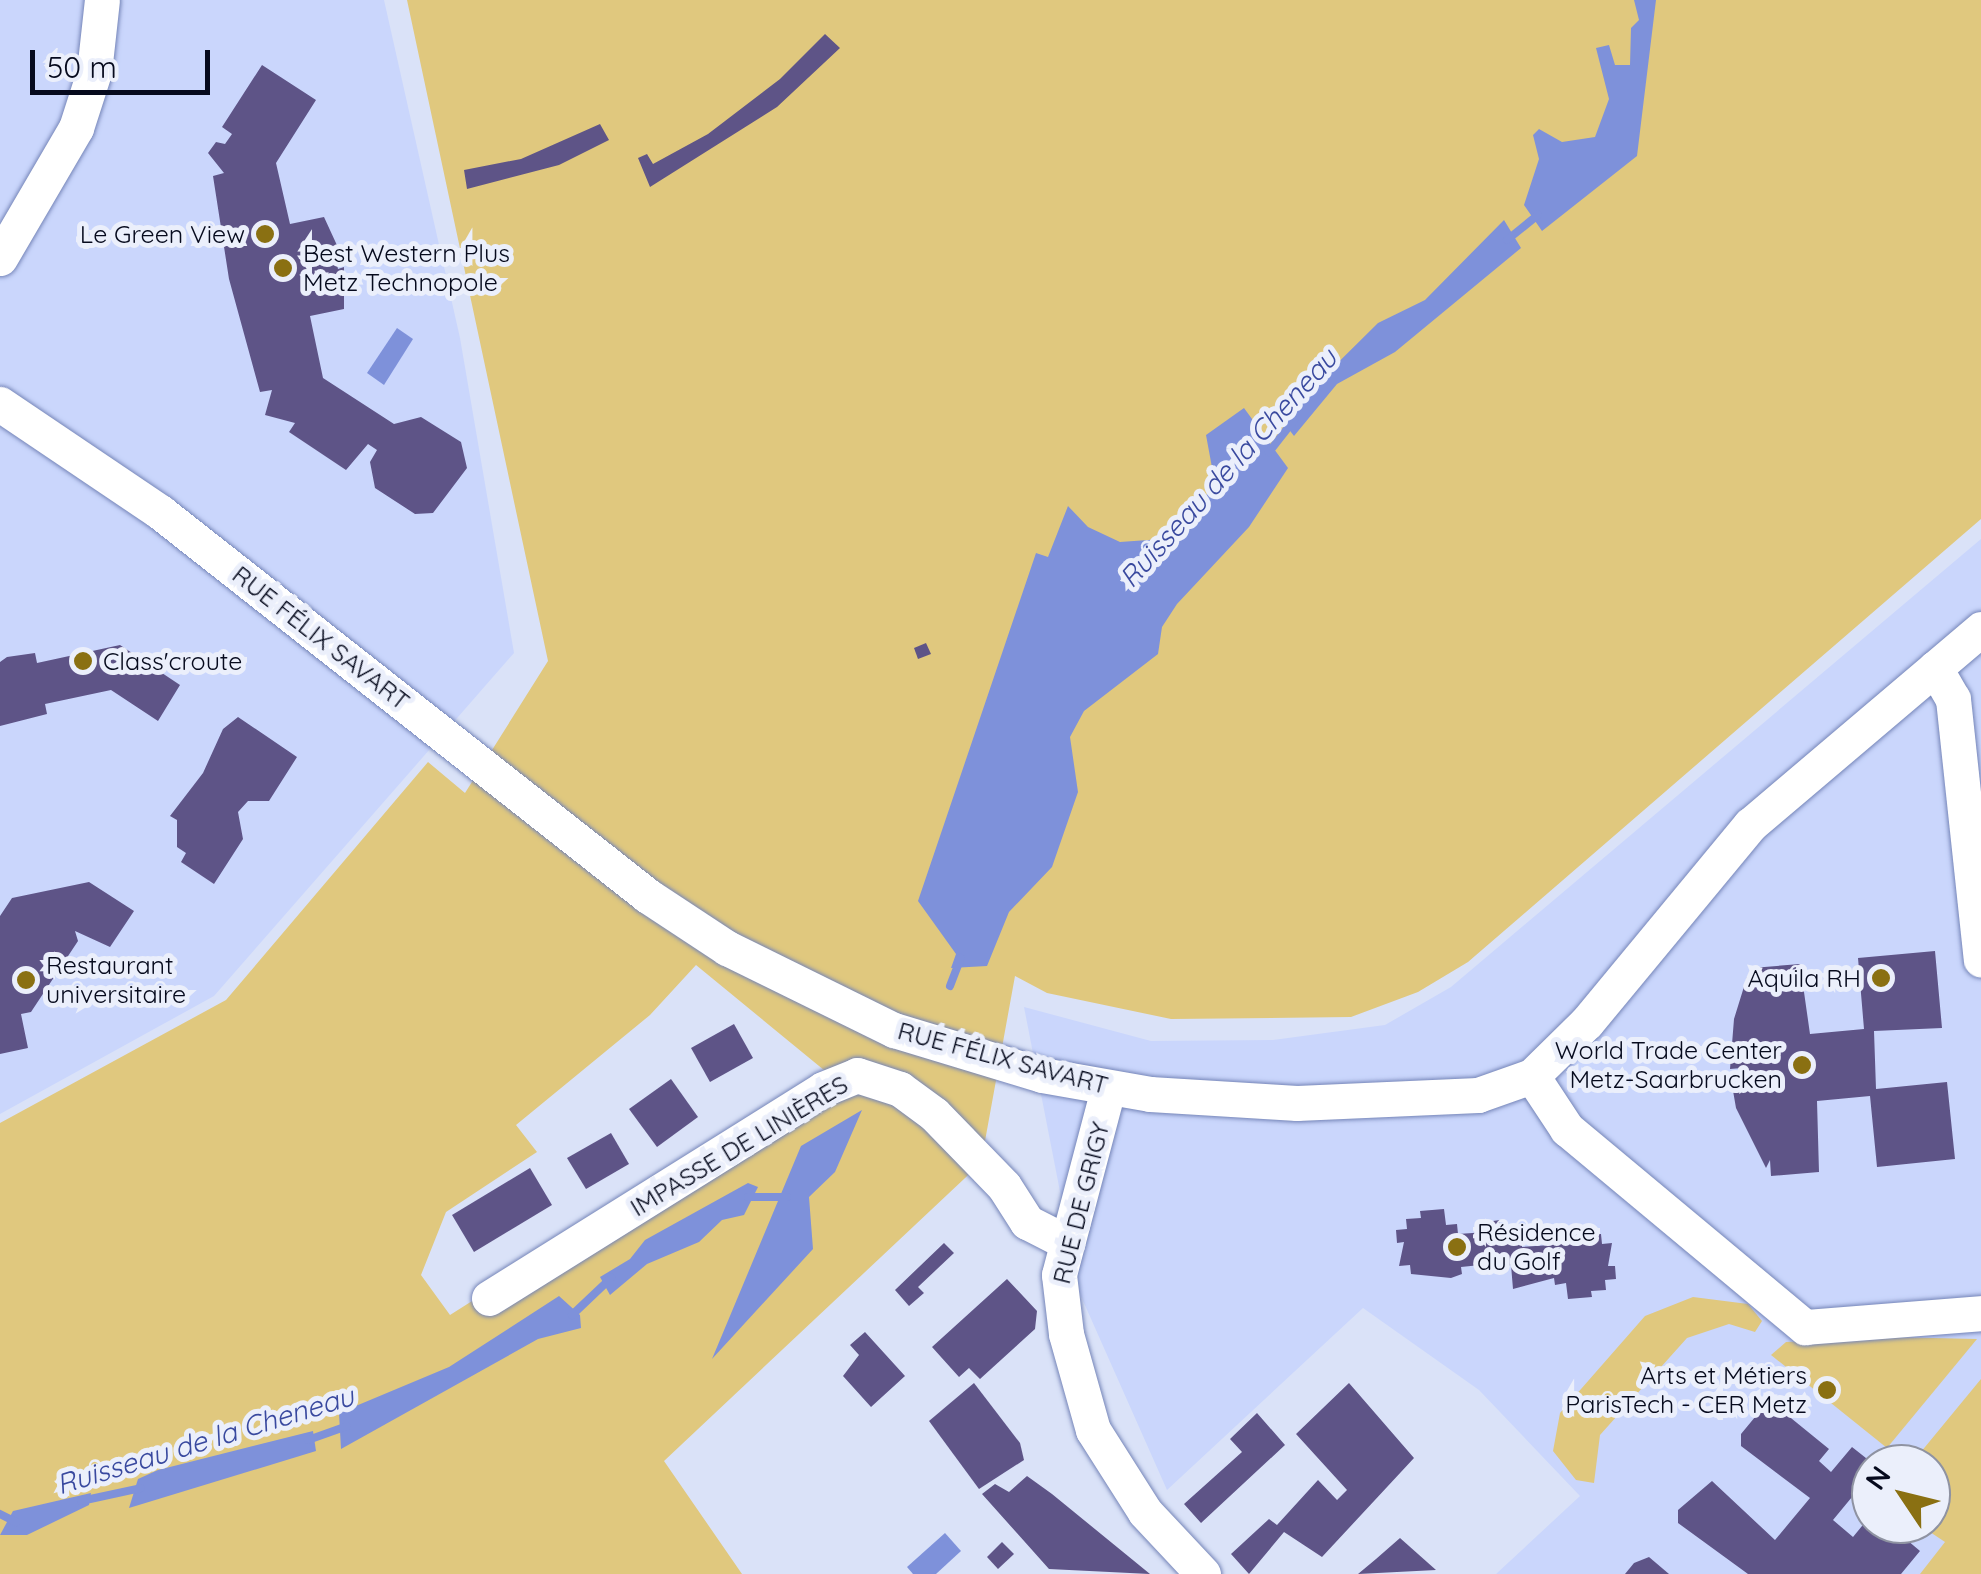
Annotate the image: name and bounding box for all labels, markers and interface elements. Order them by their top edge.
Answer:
scale bar [35,30,215,92]
text: 50 m [47,48,117,86]
place label: Le Green View [80,219,245,249]
marker: Le Green View [254,223,276,245]
place label: Best Western Plus Metz Technopole [303,239,510,298]
marker: Best Western Plus Metz Technopole [272,257,294,279]
water label: Ruisseau de la Cheneau [1112,342,1344,594]
street label: RUE FÉLIX SAVART [226,559,416,717]
place label: Class'croute [103,646,242,676]
marker: Class'croute [72,650,94,672]
place label: Restaurant universitaire [46,951,186,1010]
place label: Aquila RH [1748,963,1861,993]
marker: Aquila RH [1870,967,1892,989]
marker: Restaurant universitaire [15,969,37,991]
street label: RUE FÉLIX SAVART [894,1015,1112,1101]
place label: World Trade Center Metz-Saarbrucken [1555,1036,1782,1095]
marker: World Trade Center Metz-Saarbrucken [1791,1054,1813,1076]
street label: IMPASSE DE LINIÈRES [625,1069,853,1223]
street label: RUE DE GRIGY [1046,1119,1116,1287]
place label: Résidence du Golf [1477,1218,1596,1277]
marker: Résidence du Golf [1446,1236,1468,1258]
place label: Arts et Métiers ParisTech - CER Metz [1565,1361,1807,1420]
water label: Ruisseau de la Cheneau [52,1379,358,1501]
marker: Arts et Métiers ParisTech - CER Metz [1816,1379,1838,1401]
north arrow [1851,1444,1951,1544]
text: N [1857,1459,1898,1496]

